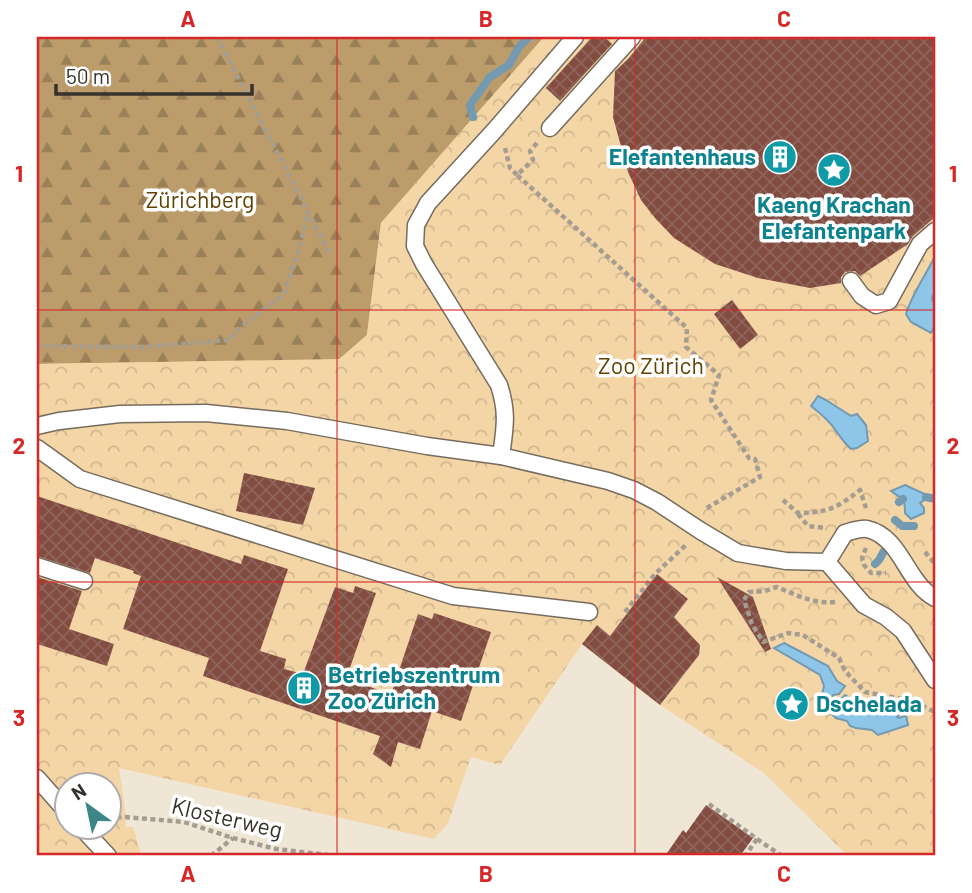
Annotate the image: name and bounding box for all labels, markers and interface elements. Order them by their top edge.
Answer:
text: A [180,4,196,32]
text: B [479,4,493,32]
text: C [777,4,791,32]
scale bar [56,52,252,96]
text: 50 m [66,63,110,88]
building icon: Elefantenhaus [761,138,799,176]
place label: Elefantenhaus [609,142,756,170]
place icon: Kaeng Krachan Elefantenpark [815,151,853,189]
text: 1 [15,159,23,187]
text: 1 [949,159,957,187]
park label: Zürichberg [146,185,254,213]
place label: Kaeng Krachan Elefantenpark [757,190,911,244]
park label: Zoo Zürich [598,351,704,379]
text: 2 [13,431,25,459]
text: 2 [947,431,959,459]
place label: Betriebszentrum Zoo Zürich [328,660,500,714]
building icon: Betriebszentrum Zoo Zürich [285,669,323,707]
place icon: Dschelada [773,685,811,723]
place label: Dschelada [816,689,922,717]
text: 3 [13,703,25,731]
text: 3 [947,703,959,731]
north arrow [52,770,122,840]
text: N [67,778,90,804]
street label: Klosterweg [169,791,285,843]
text: A [180,859,196,887]
text: B [479,859,493,887]
text: C [777,859,791,887]

